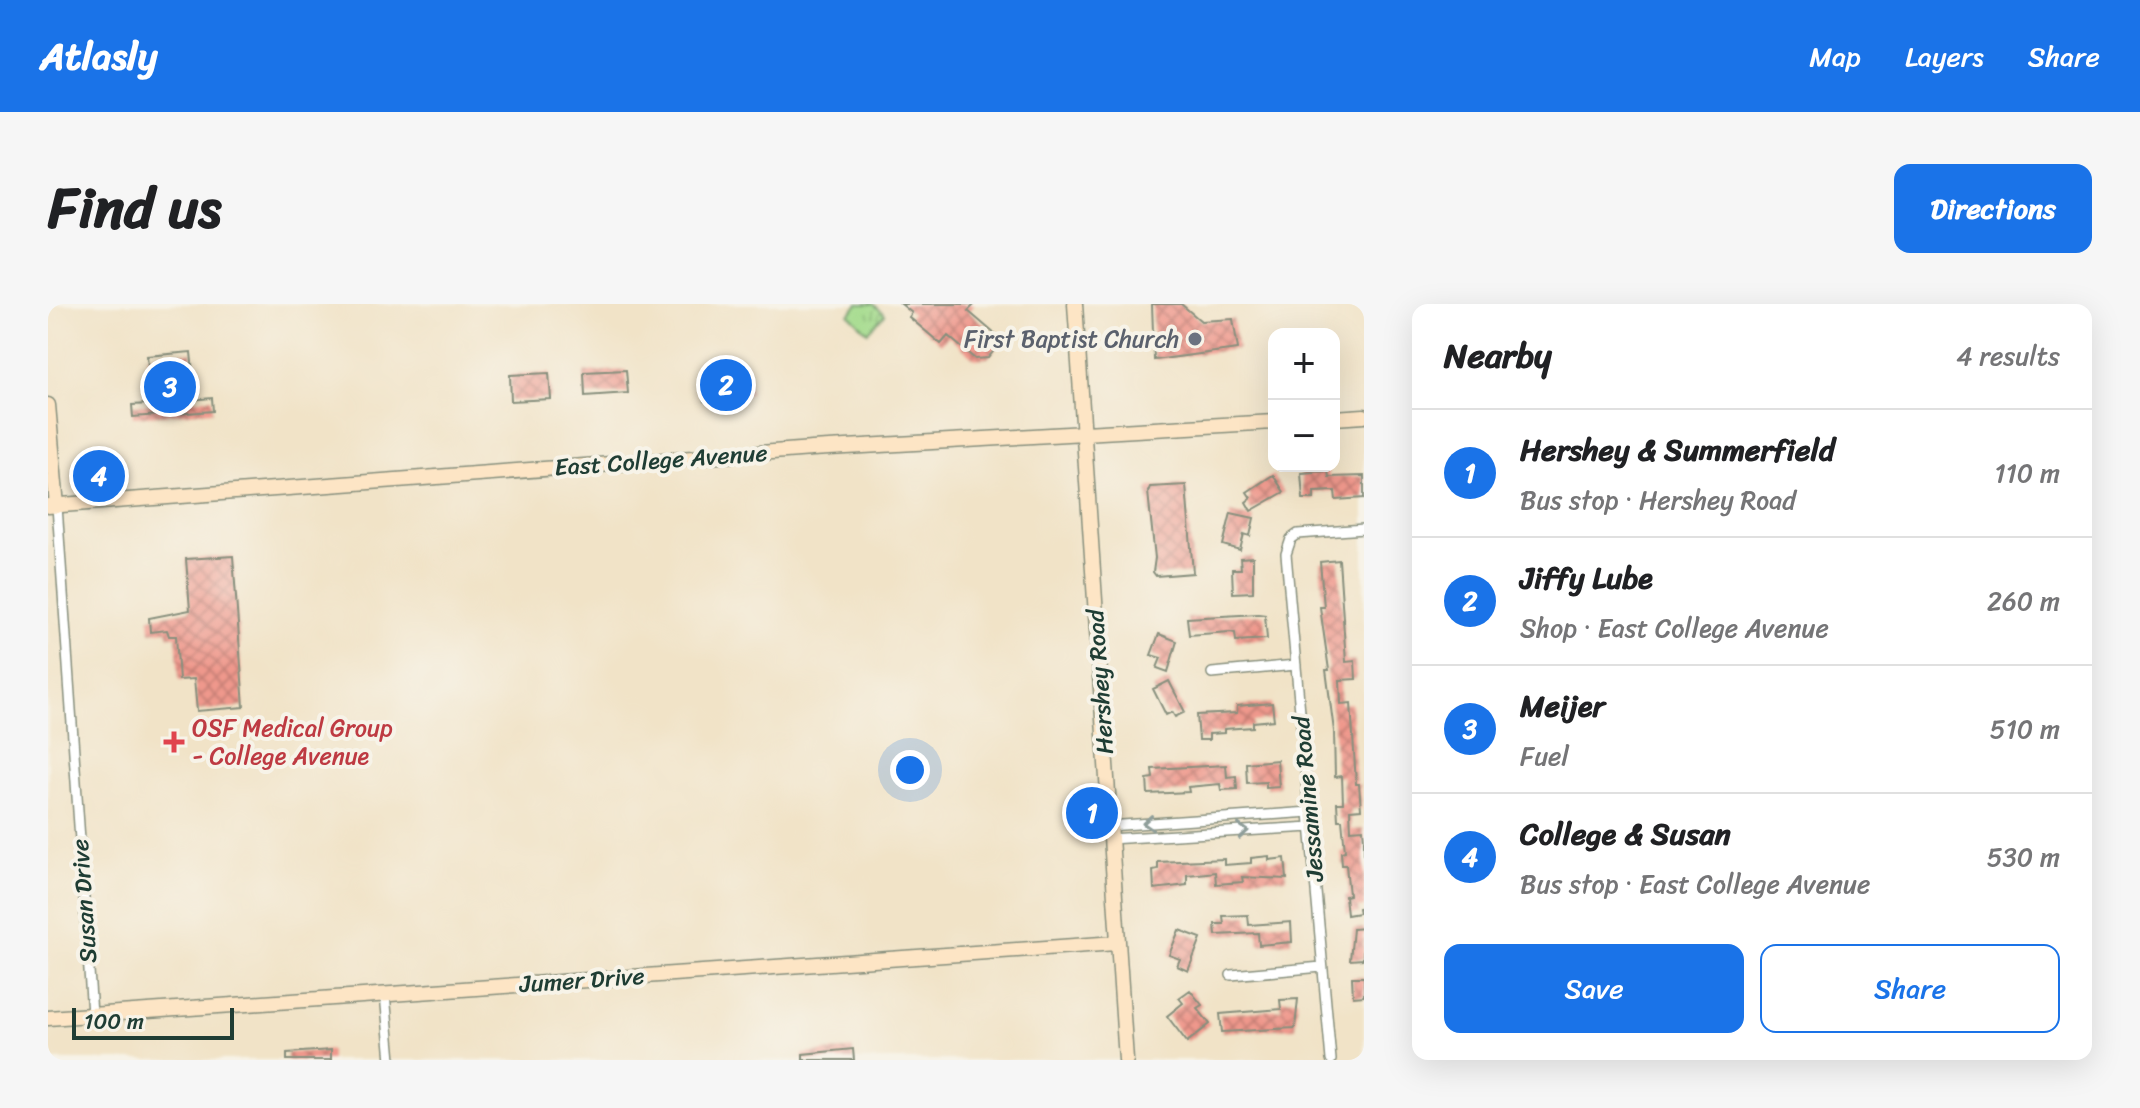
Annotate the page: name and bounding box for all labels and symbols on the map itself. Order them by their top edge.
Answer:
place label: First Baptist Church [964,318,1179,360]
marker: First Baptist Church [1186,330,1204,348]
pin: 2 [700,355,752,415]
pin: 3 [144,357,196,417]
street label: East College Avenue [553,432,769,488]
pin: 4 [73,446,125,506]
street label: Hershey Road [1074,607,1126,756]
place label: OSF Medical Group - College Avenue [192,707,393,777]
street label: Jessamine Road [1280,713,1336,884]
marker: OSF Medical Group - College Avenue [163,731,185,753]
your location [890,750,930,790]
pin: 1 [1066,783,1118,843]
one-way arrow [1141,814,1154,831]
one-way arrow [1237,823,1250,840]
street label: Susan Drive [59,837,109,965]
street label: Jumer Drive [517,955,646,1005]
scale bar [72,1004,234,1040]

